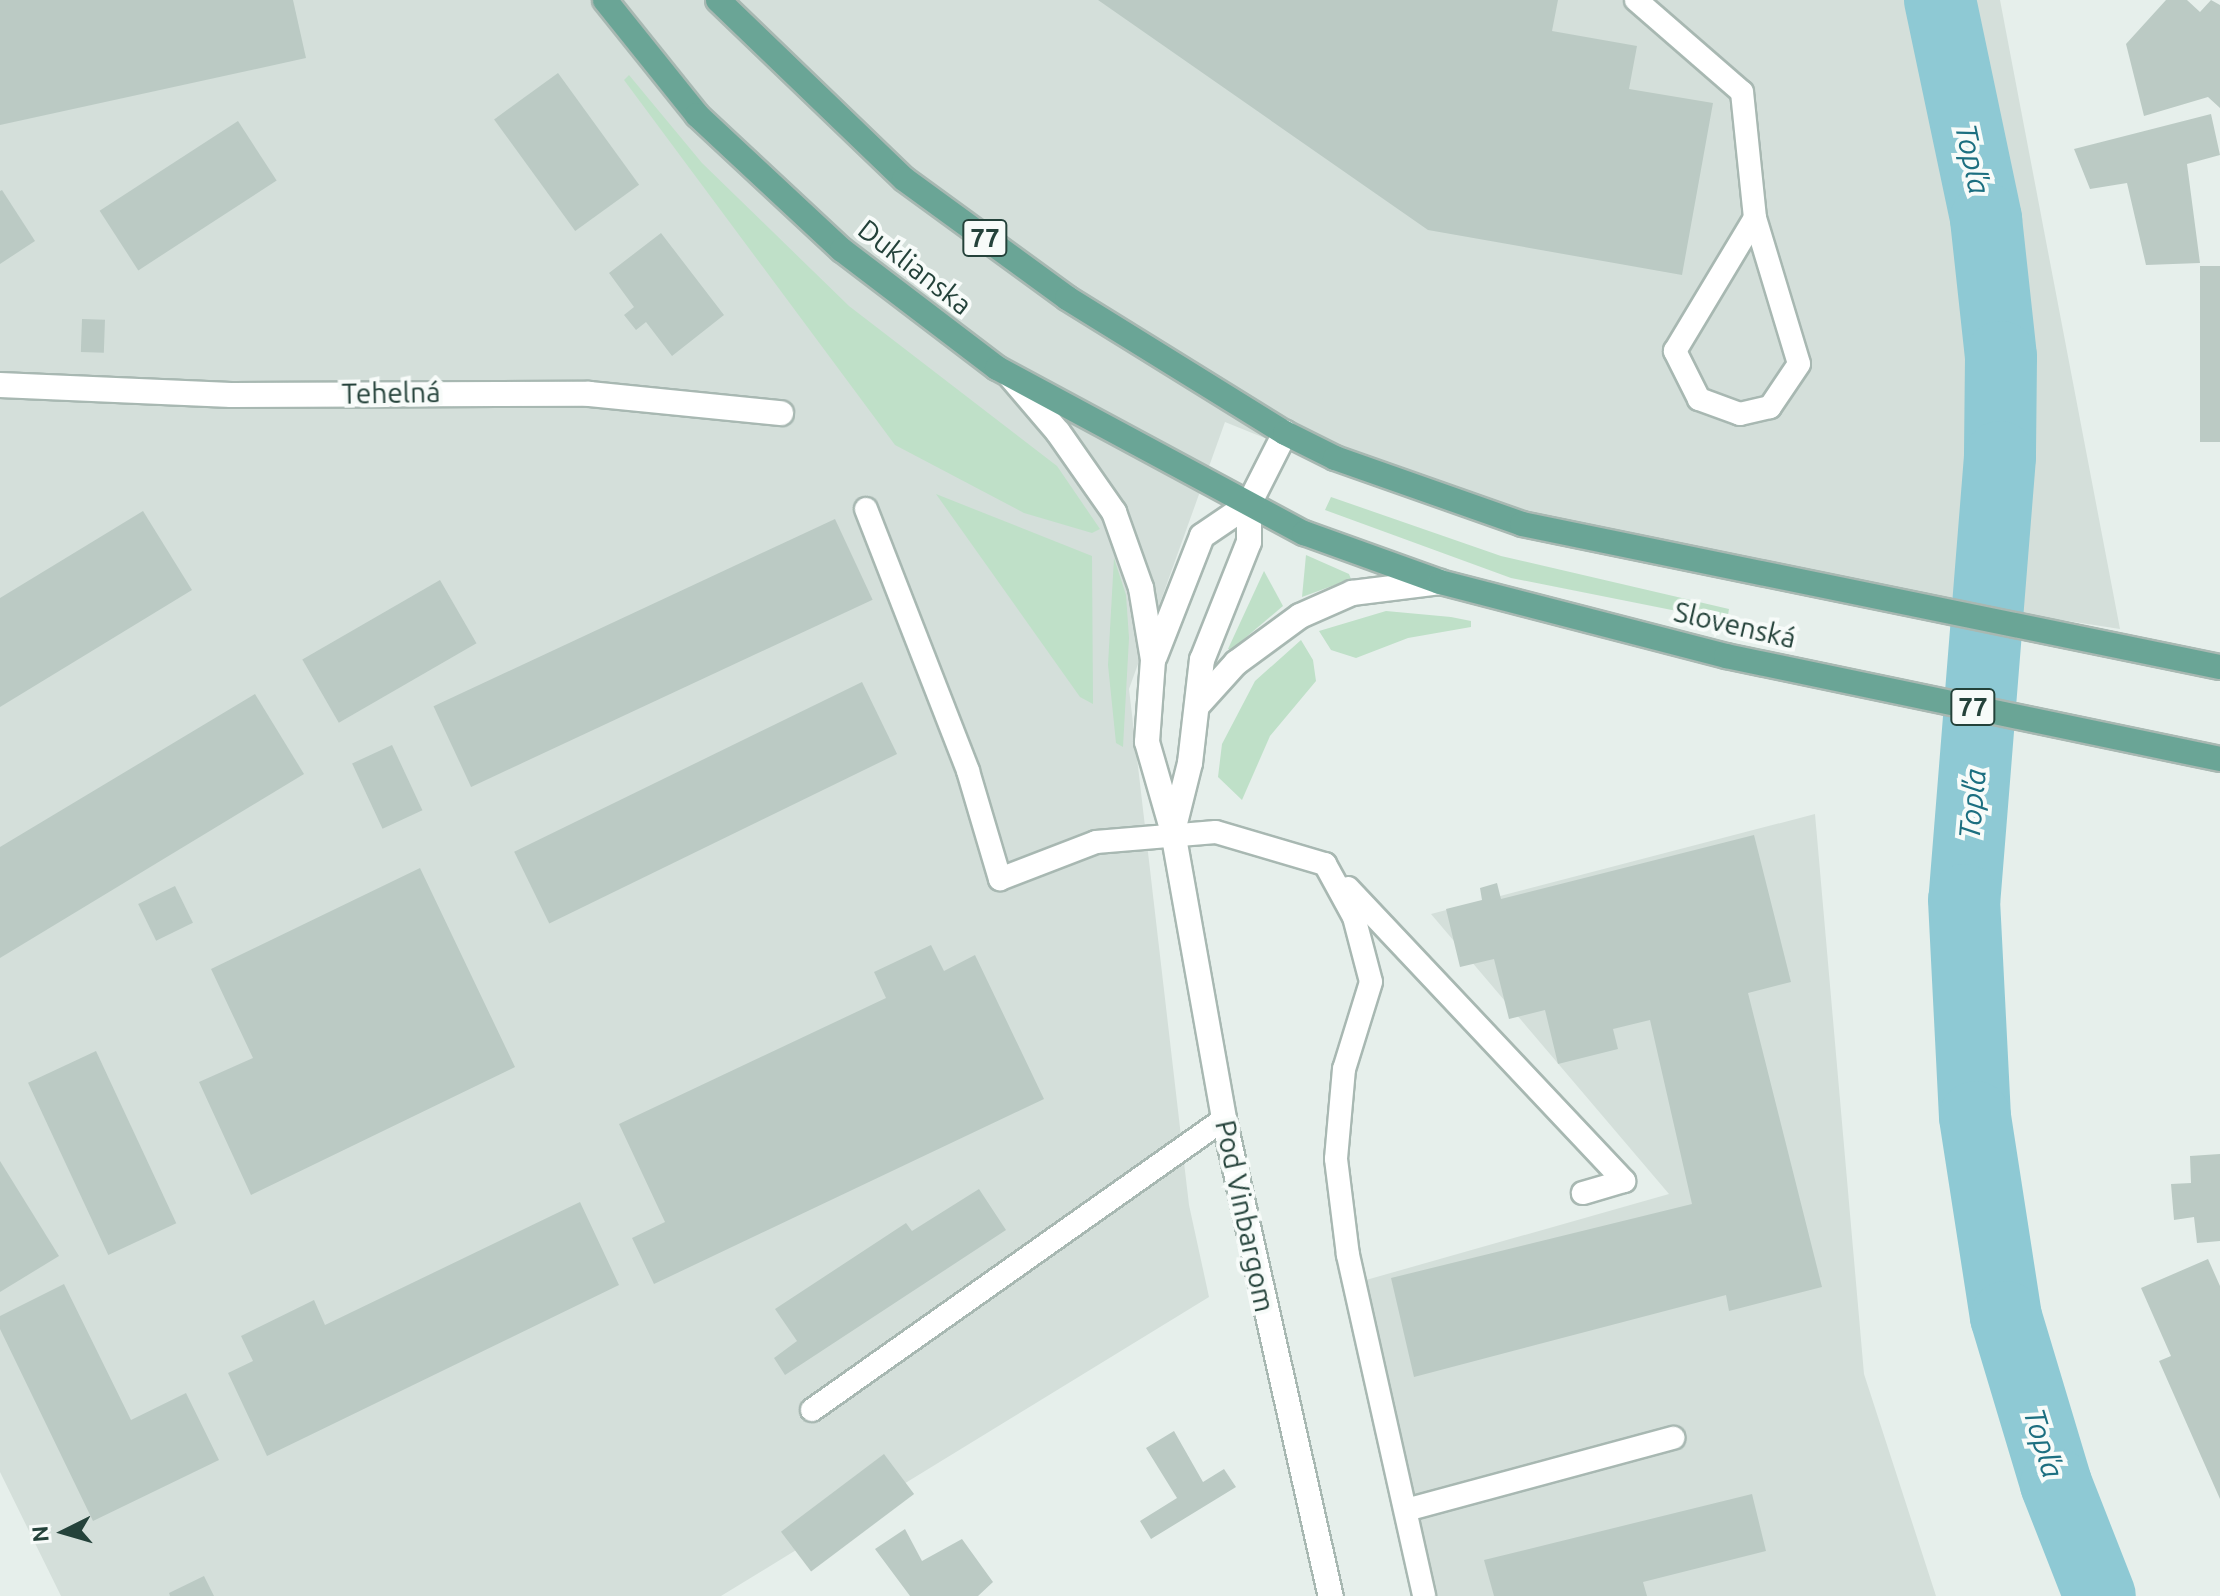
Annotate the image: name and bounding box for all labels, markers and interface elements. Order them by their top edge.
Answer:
water label: Topľa [1948,121,1998,197]
street label: Duklianska [851,212,979,322]
road number: 77 [961,216,1009,260]
street label: Tehelná [341,375,441,411]
street label: Slovenská [1671,595,1799,655]
road number: 77 [1949,685,1997,729]
water label: Topľa [1951,767,1993,841]
street label: Pod Vinbargom [1208,1117,1282,1315]
water label: Topľa [2016,1404,2072,1482]
north arrow [24,1492,104,1572]
text: N [26,1525,53,1543]

